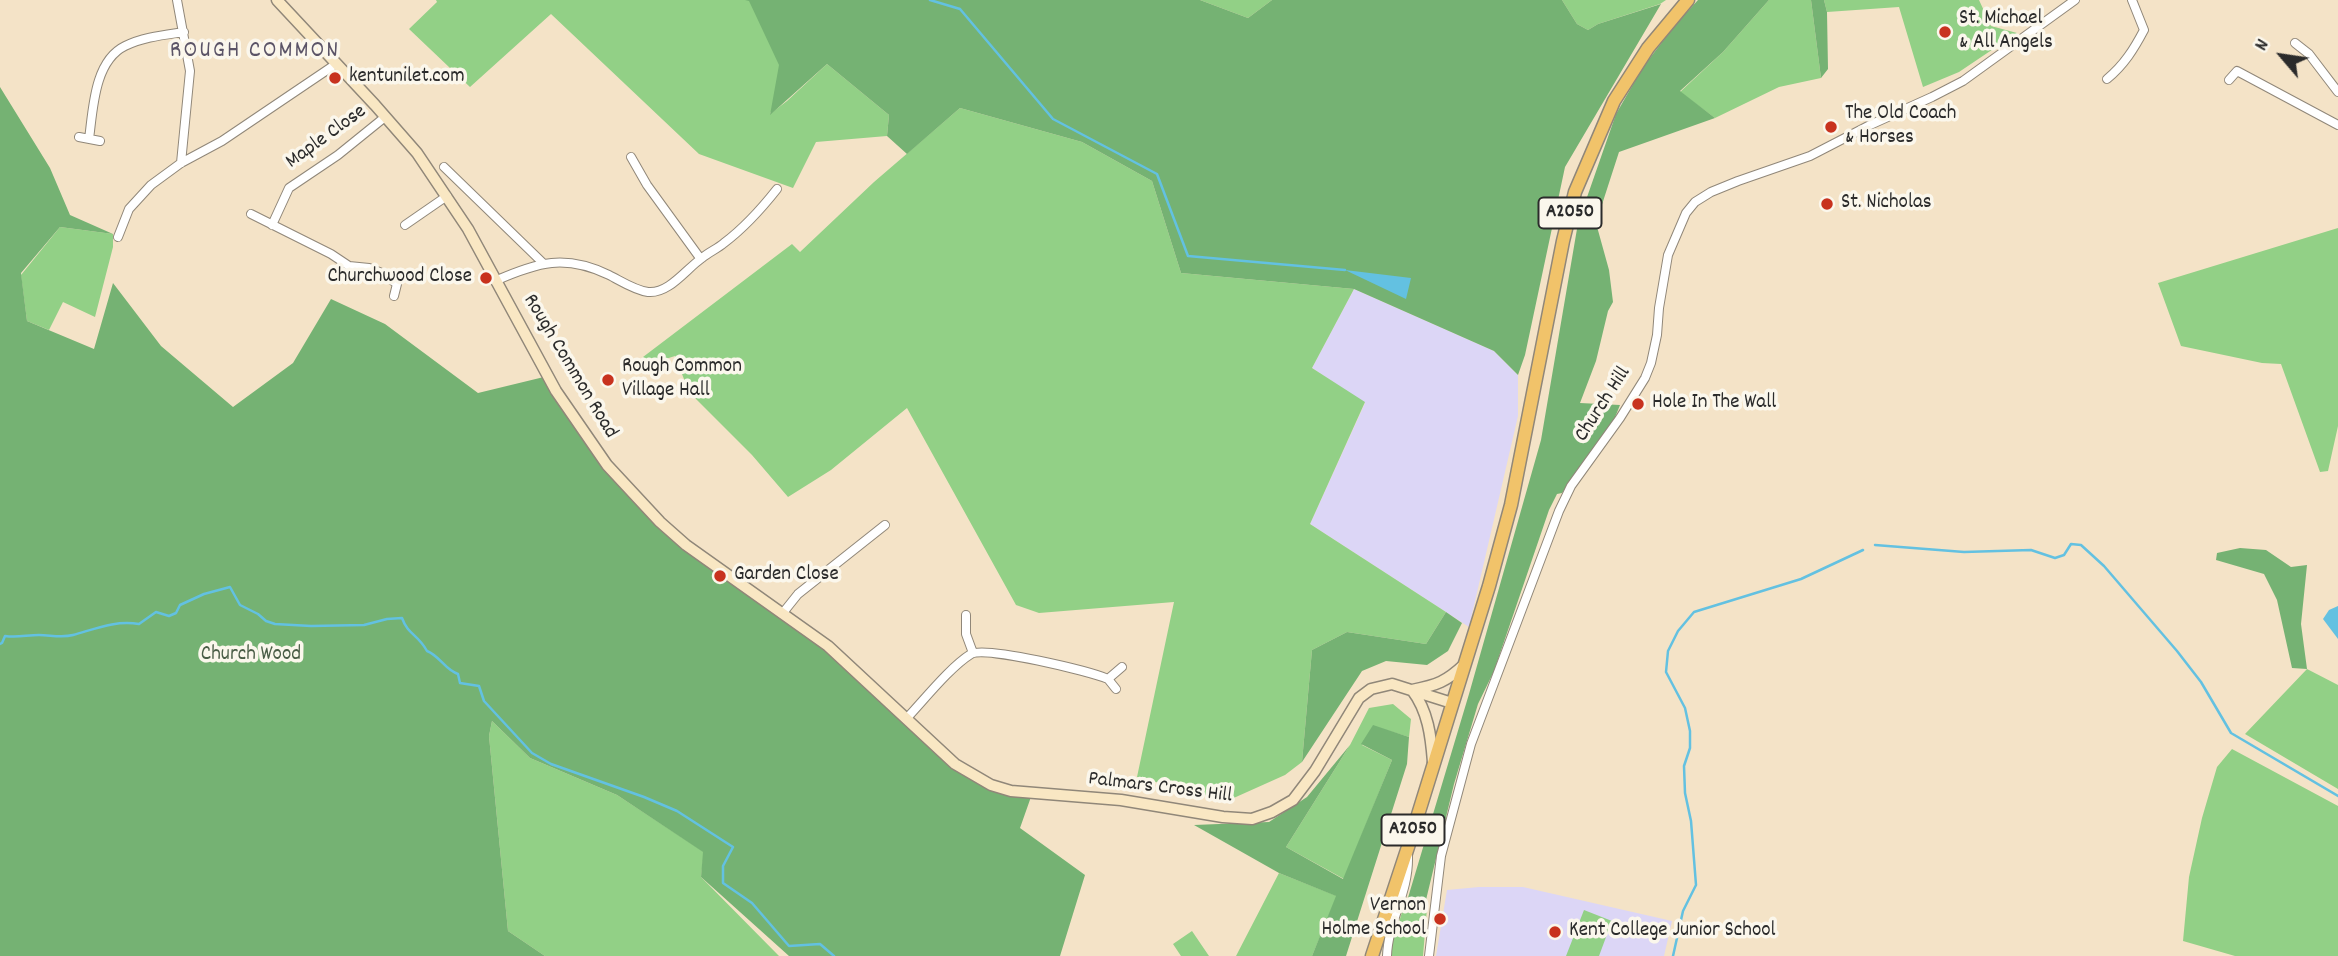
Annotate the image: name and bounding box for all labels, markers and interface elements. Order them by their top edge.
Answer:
place label: St. Michael & All Angels [1959,7,2053,57]
north arrow [2247,21,2317,91]
marker: St. Michael & All Angels [1937,24,1953,40]
text: N [2249,35,2277,56]
district label: ROUGH COMMON [171,39,339,67]
place label: kentunilet.com [349,65,465,91]
marker: kentunilet.com [327,70,343,86]
street label: Maple Close [282,100,372,176]
place label: The Old Coach & Horses [1845,102,1956,152]
marker: The Old Coach & Horses [1823,119,1839,135]
place label: St. Nicholas [1841,191,1932,217]
marker: St. Nicholas [1819,196,1835,212]
road number: A2050 [1538,197,1602,228]
place label: Churchwood Close [327,265,472,291]
marker: Churchwood Close [478,270,494,286]
street label: Rough Common Road [516,290,622,444]
place label: Rough Common Village Hall [622,355,742,405]
street label: Church Hill [1570,363,1638,447]
marker: Rough Common Village Hall [600,372,616,388]
place label: Hole In The Wall [1652,391,1776,417]
marker: Hole In The Wall [1630,396,1646,412]
place label: Garden Close [734,563,839,589]
marker: Garden Close [712,568,728,584]
park label: Church Wood [201,643,301,669]
street label: Palmars Cross Hill [1087,768,1233,810]
road number: A2050 [1382,814,1444,846]
place label: Vernon Holme School [1321,894,1426,944]
marker: Vernon Holme School [1432,911,1448,927]
place label: Kent College Junior School [1569,919,1776,945]
marker: Kent College Junior School [1547,924,1563,940]

